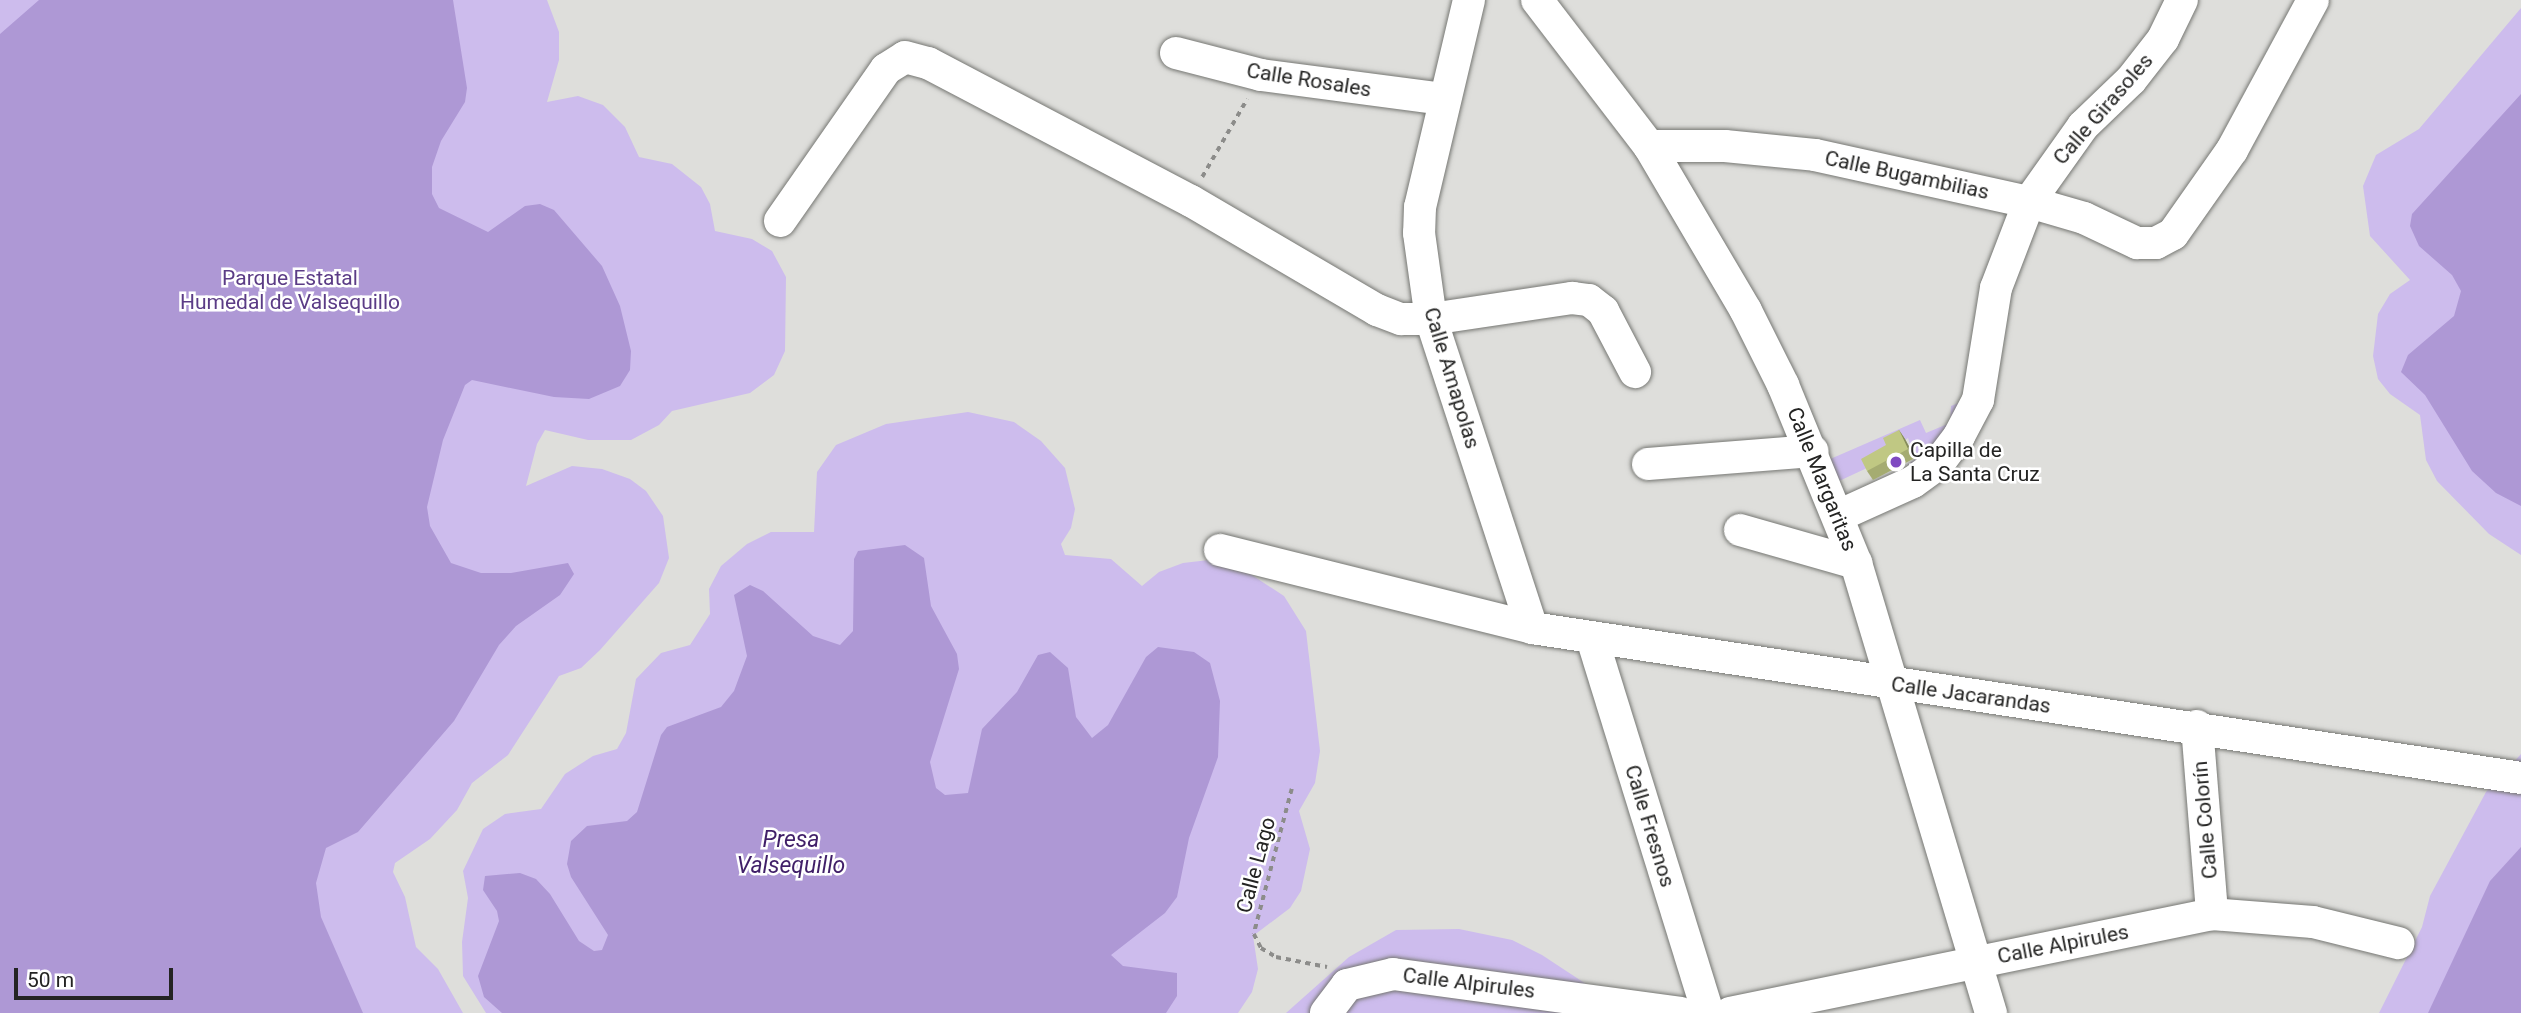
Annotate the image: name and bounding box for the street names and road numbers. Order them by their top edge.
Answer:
street label: Calle Girasoles [2048,48,2158,170]
street label: Calle Rosales [1245,58,1373,102]
street label: Calle Bugambilias [1823,145,1991,205]
street label: Calle Amapolas [1419,304,1485,452]
street label: Calle Margaritas [1782,403,1862,555]
street label: Calle Jacarandas [1890,671,2052,719]
street label: Calle Colorín [2187,760,2223,880]
street label: Calle Fresnos [1619,762,1681,890]
street label: Calle Lago [1231,814,1281,916]
street label: Calle Alpirules [1995,919,2131,969]
street label: Calle Alpirules [1401,962,1537,1004]

